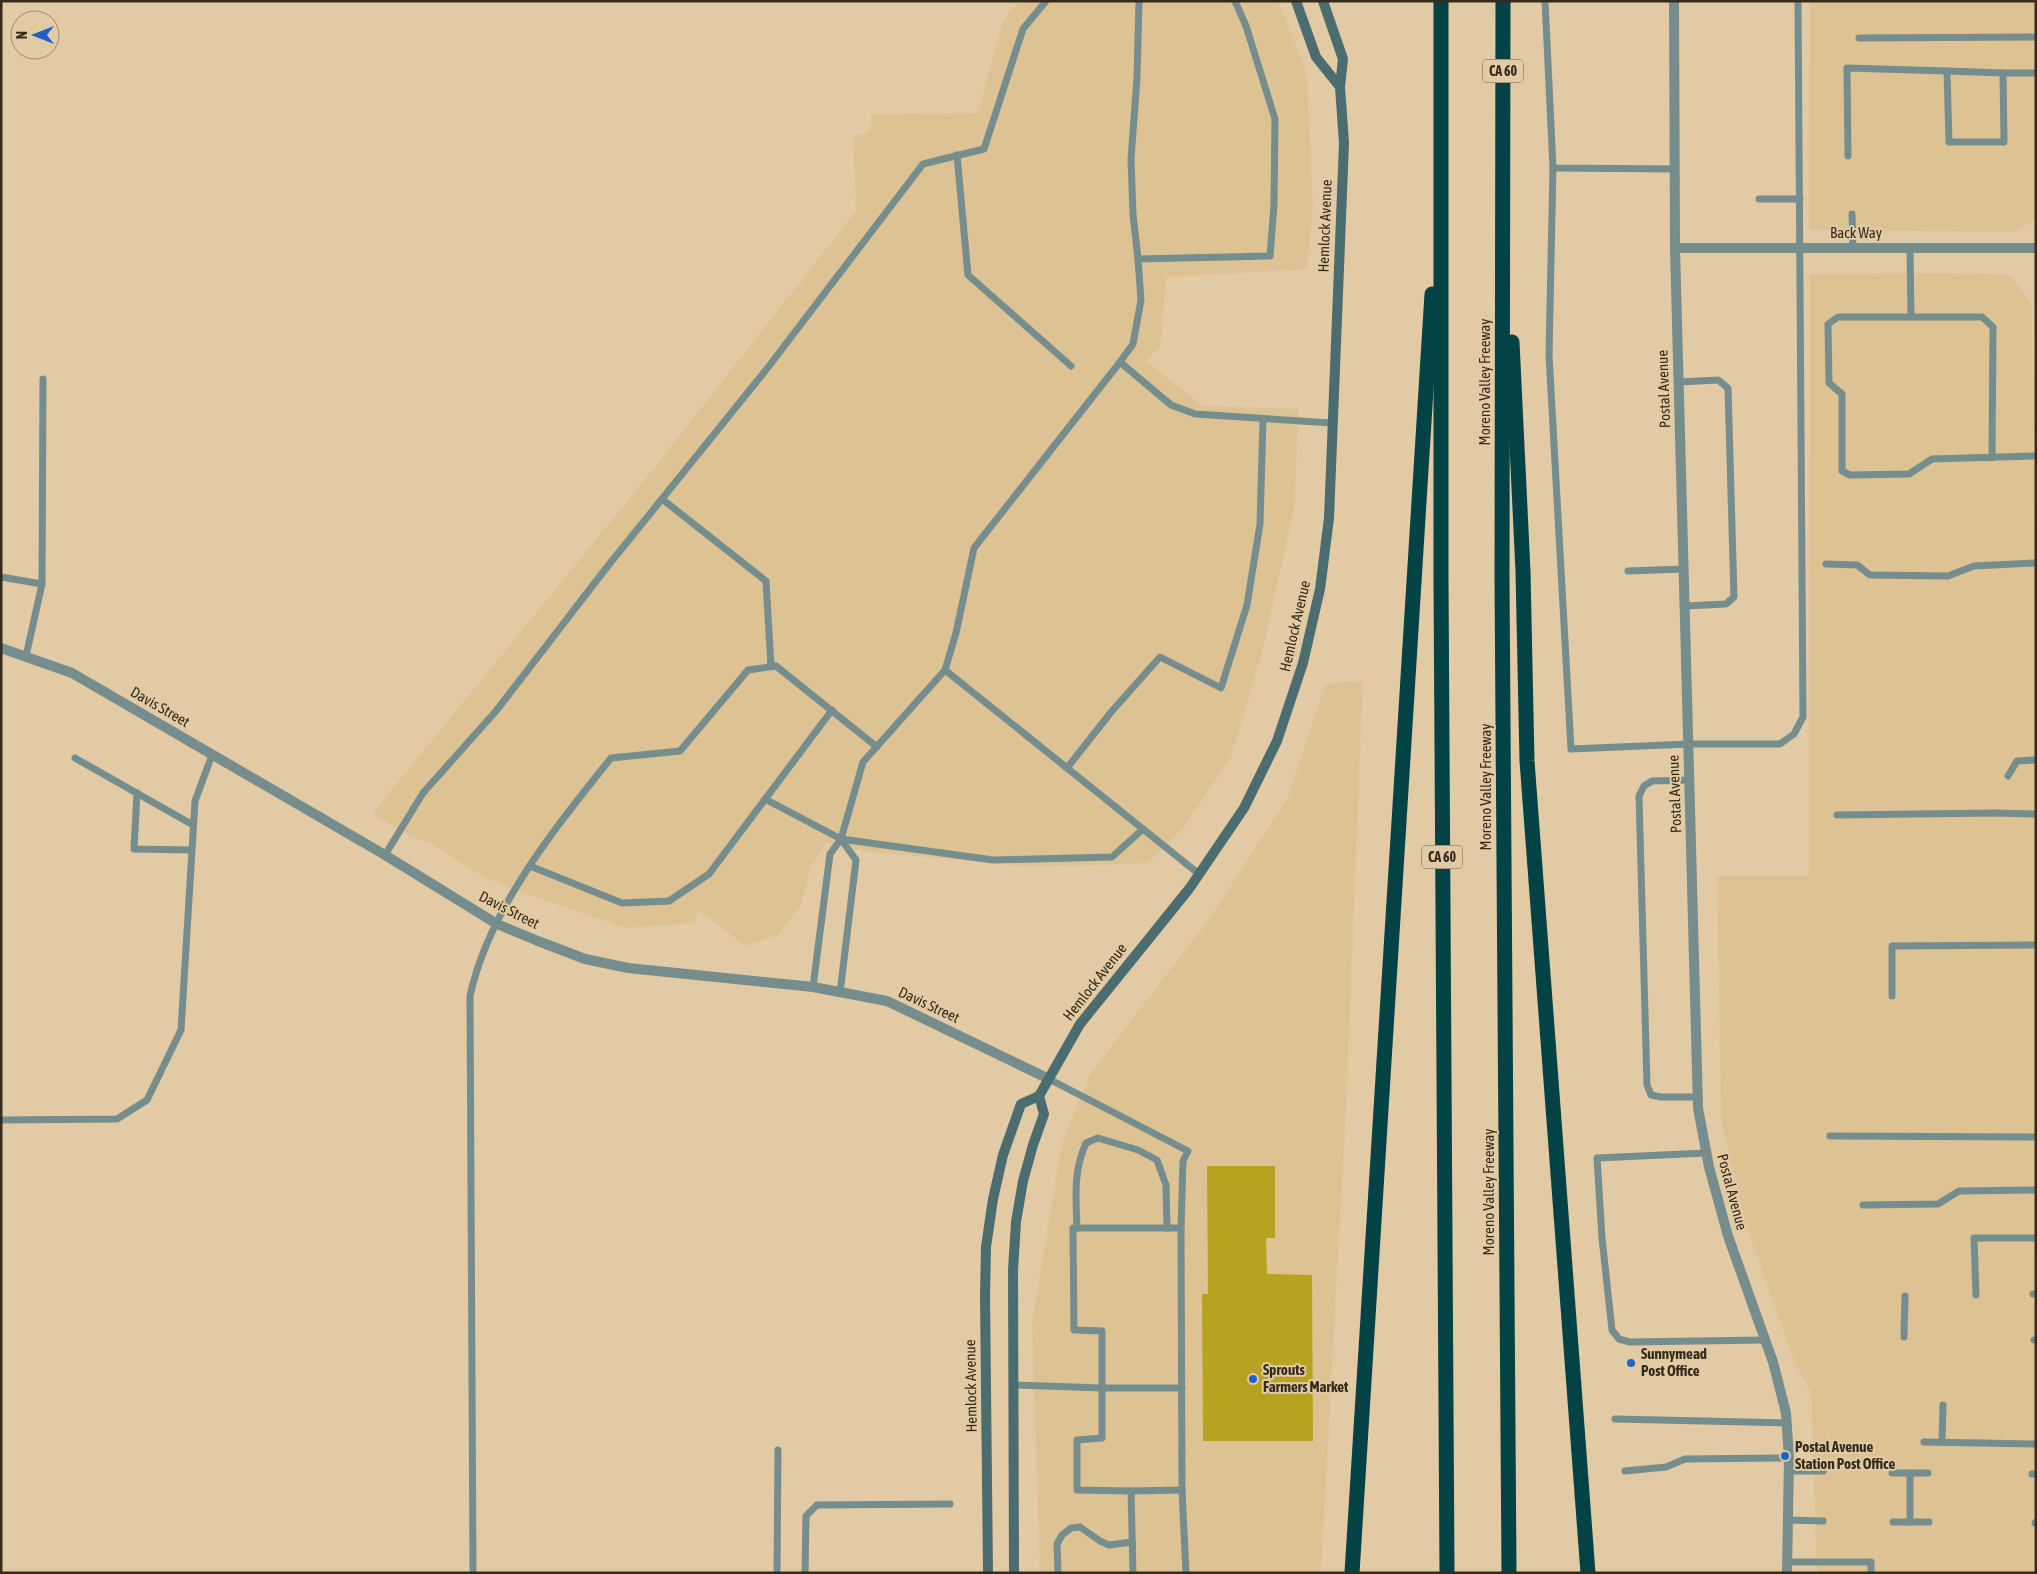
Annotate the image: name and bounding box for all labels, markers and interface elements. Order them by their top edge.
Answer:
north arrow [10,10,60,60]
text: N [14,31,30,39]
road number: CA 60 [1483,59,1523,82]
street label: Hemlock Avenue [1314,179,1335,273]
street label: Back Way [1830,224,1882,241]
street label: Moreno Valley Freeway [1476,319,1493,445]
street label: Postal Avenue [1654,349,1673,428]
street label: Hemlock Avenue [1276,579,1313,673]
street label: Davis Street [128,683,193,730]
street label: Moreno Valley Freeway [1477,724,1494,850]
street label: Postal Avenue [1665,754,1684,833]
road number: CA 60 [1422,846,1462,869]
street label: Davis Street [476,887,542,932]
street label: Hemlock Avenue [1059,940,1130,1024]
street label: Davis Street [896,983,962,1026]
street label: Moreno Valley Freeway [1480,1129,1497,1255]
street label: Postal Avenue [1714,1152,1751,1232]
street label: Hemlock Avenue [961,1339,980,1433]
place label: Sunnymead Post Office [1641,1345,1707,1379]
marker: Sunnymead Post Office [1625,1357,1637,1369]
place label: Sprouts Farmers Market [1263,1361,1349,1395]
marker: Sprouts Farmers Market [1247,1373,1259,1385]
place label: Postal Avenue Station Post Office [1795,1438,1896,1472]
marker: Postal Avenue Station Post Office [1779,1450,1791,1462]

